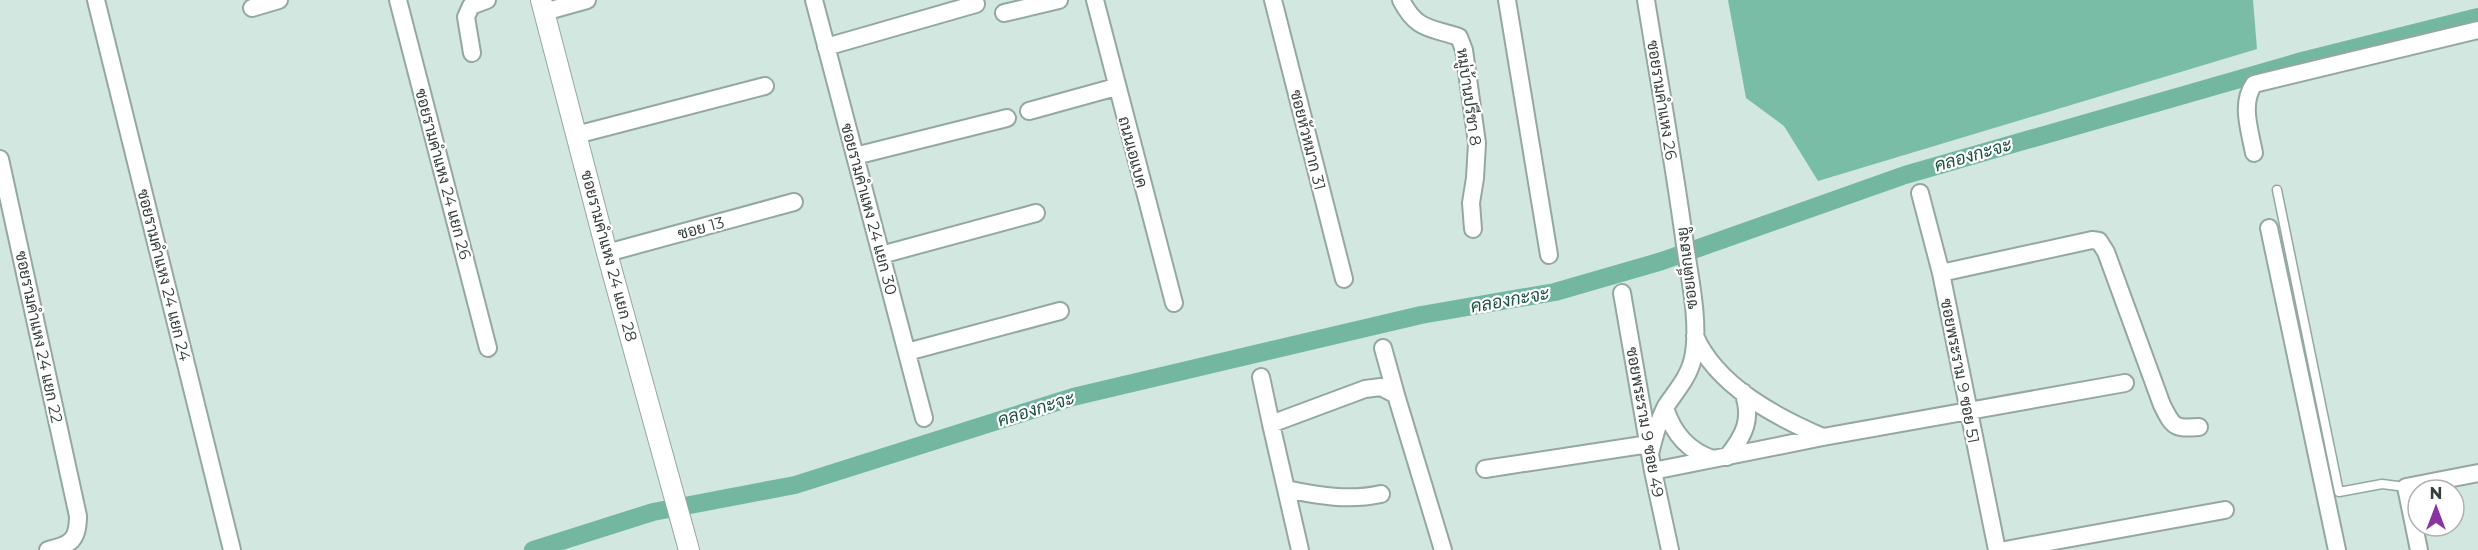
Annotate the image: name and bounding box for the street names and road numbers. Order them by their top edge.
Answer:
street label: ซอยรามคำแหง 26 [1643,39,1681,161]
street label: หมู่บ้านปรีชา 8 [1451,47,1487,147]
street label: ซอยรามคำแหง 24 แยก 26 [411,86,475,262]
street label: ซอยหัวหมาก 31 [1286,88,1331,192]
street label: ถนนเอแบค [1114,114,1152,190]
street label: ซอยรามคำแหง 24 แยก 30 [837,121,901,297]
street label: ซอยรามคำแหง 24 แยก 28 [577,168,641,344]
street label: ซอยรามคำแหง 24 แยก 24 [133,187,195,363]
street label: ซอย 13 [676,213,726,243]
street label: ซอยเต็กเฮงยู [1669,226,1703,311]
street label: ซอยรามคำแหง 24 แยก 22 [11,249,67,425]
street label: ซอยพระราม 9 ซอย 51 [1937,297,1983,445]
street label: ซอยพระราม 9 ซอย 49 [1622,345,1668,499]

